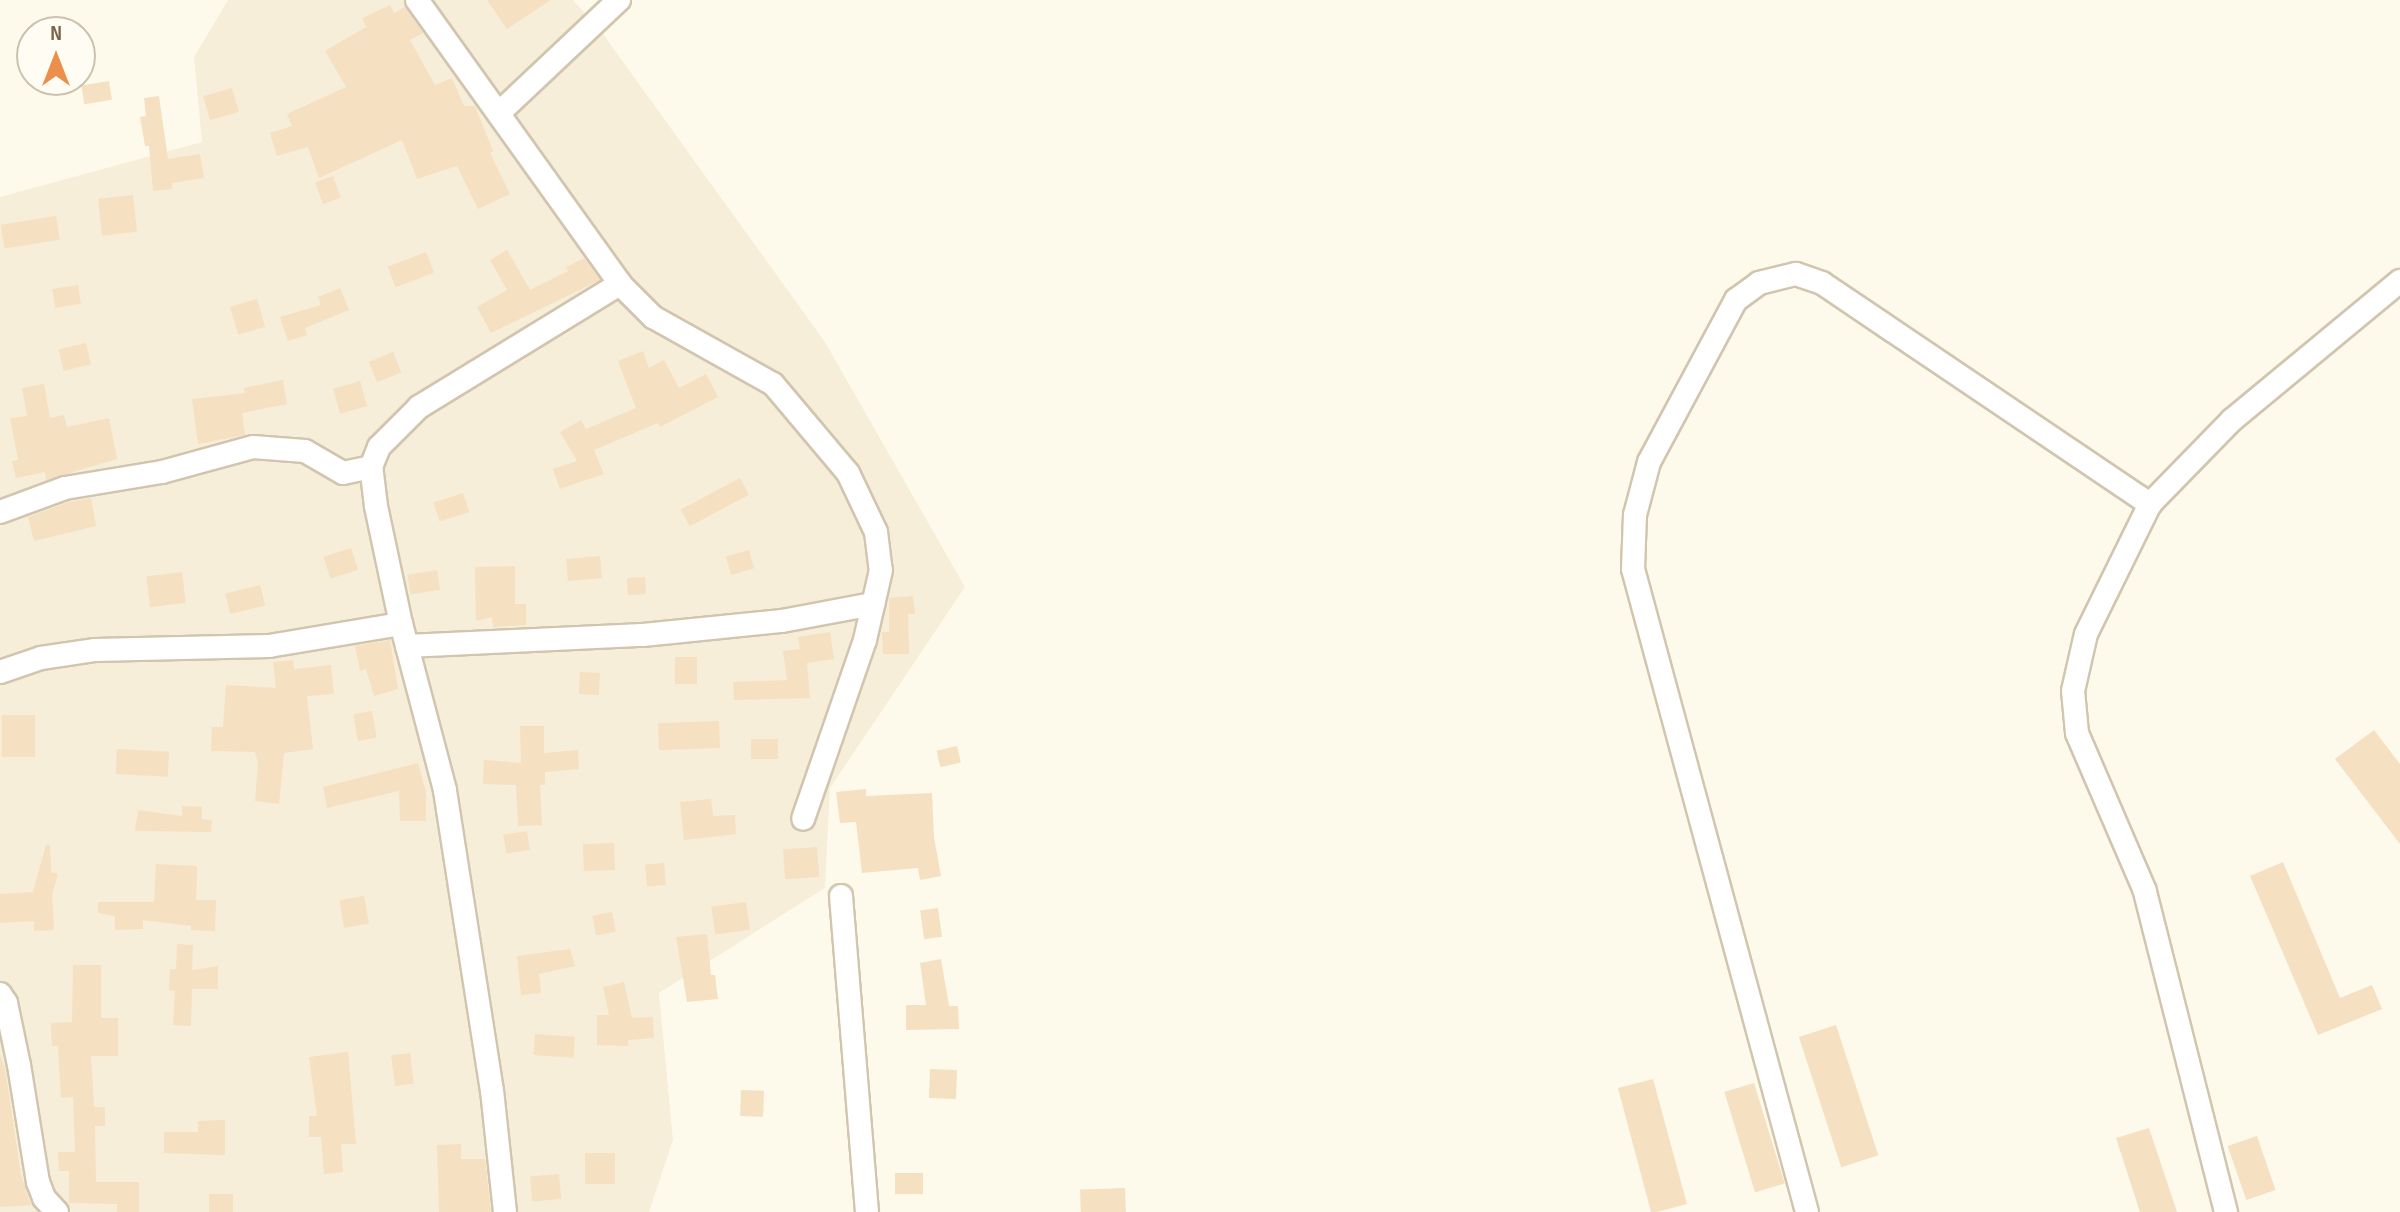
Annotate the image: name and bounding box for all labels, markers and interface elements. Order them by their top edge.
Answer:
north arrow [16,16,96,96]
text: N [50,20,62,47]

